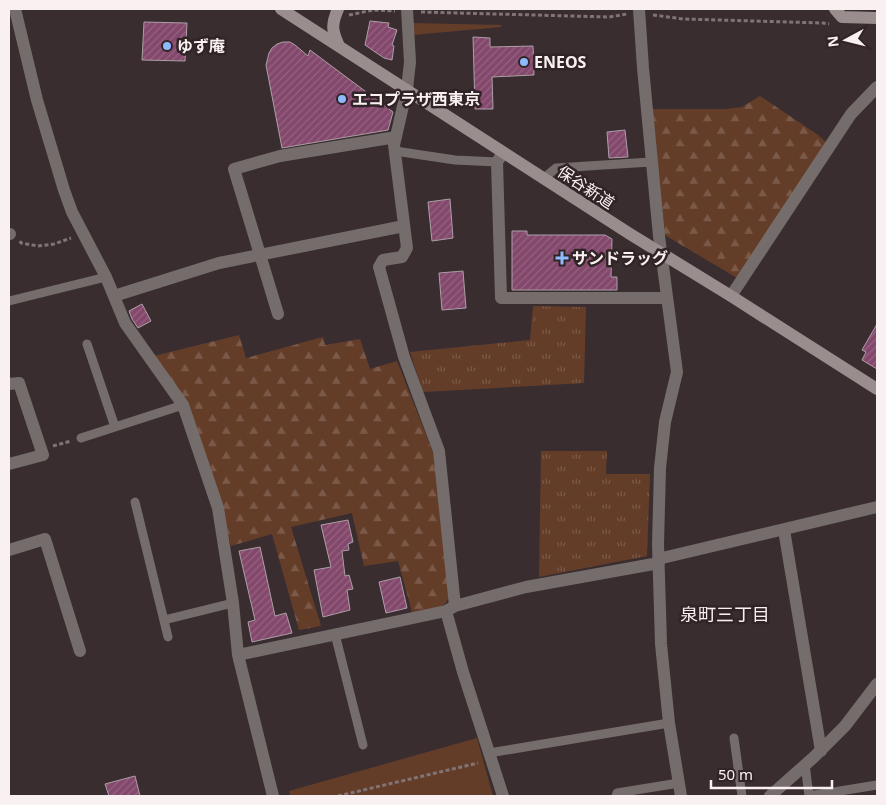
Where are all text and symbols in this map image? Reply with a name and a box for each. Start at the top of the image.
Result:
north arrow [821,15,871,65]
place label: ゆず庵 [177,35,225,57]
text: N [822,35,843,48]
marker: ゆず庵 [161,40,173,52]
place label: ENEOS [534,51,587,73]
marker: ENEOS [518,56,530,68]
place label: エコプラザ西東京 [352,88,480,110]
marker: エコプラザ西東京 [336,93,348,105]
street label: 保谷新道 [553,160,619,214]
place label: サンドラッグ [572,247,668,269]
marker: サンドラッグ [556,252,568,264]
district label: 泉町三丁目 [680,602,770,626]
scale bar [711,758,832,790]
text: 50 m [718,764,753,784]

